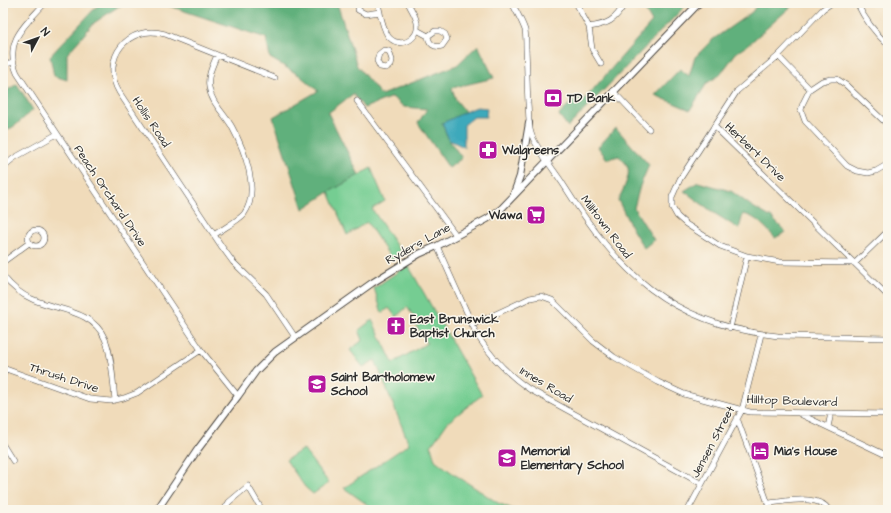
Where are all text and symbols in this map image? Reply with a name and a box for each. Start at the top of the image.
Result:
north arrow [18,18,58,58]
text: N [37,24,53,39]
bank icon: TD Bank [542,87,564,109]
place label: TD Bank [566,90,616,107]
street label: Hollis Road [128,93,174,151]
street label: Herbert Drive [721,119,790,186]
pharmacy icon: Walgreens [477,139,499,161]
street label: Peach Orchard Drive [70,142,151,251]
place label: Walgreens [501,142,559,161]
street label: Milltown Road [577,192,635,262]
supermarket icon: Wawa [525,204,547,226]
place label: Wawa [488,207,523,224]
street label: Ryders Lane [382,219,455,270]
place label: East Brunswick Baptist Church [410,311,499,343]
church icon: East Brunswick Baptist Church [385,315,407,337]
street label: Thrush Drive [27,359,101,397]
street label: Innes Road [516,363,576,407]
place label: Saint Bartholomew School [330,369,436,400]
school or university icon: Saint Bartholomew School [306,373,328,395]
street label: Hilltop Boulevard [746,391,838,411]
street label: Jensen Street [687,403,739,481]
hotel icon: Mia’s House [749,440,771,462]
place label: Memorial Elementary School [521,443,624,475]
place label: Mia’s House [774,443,838,460]
school or university icon: Memorial Elementary School [496,447,518,469]

